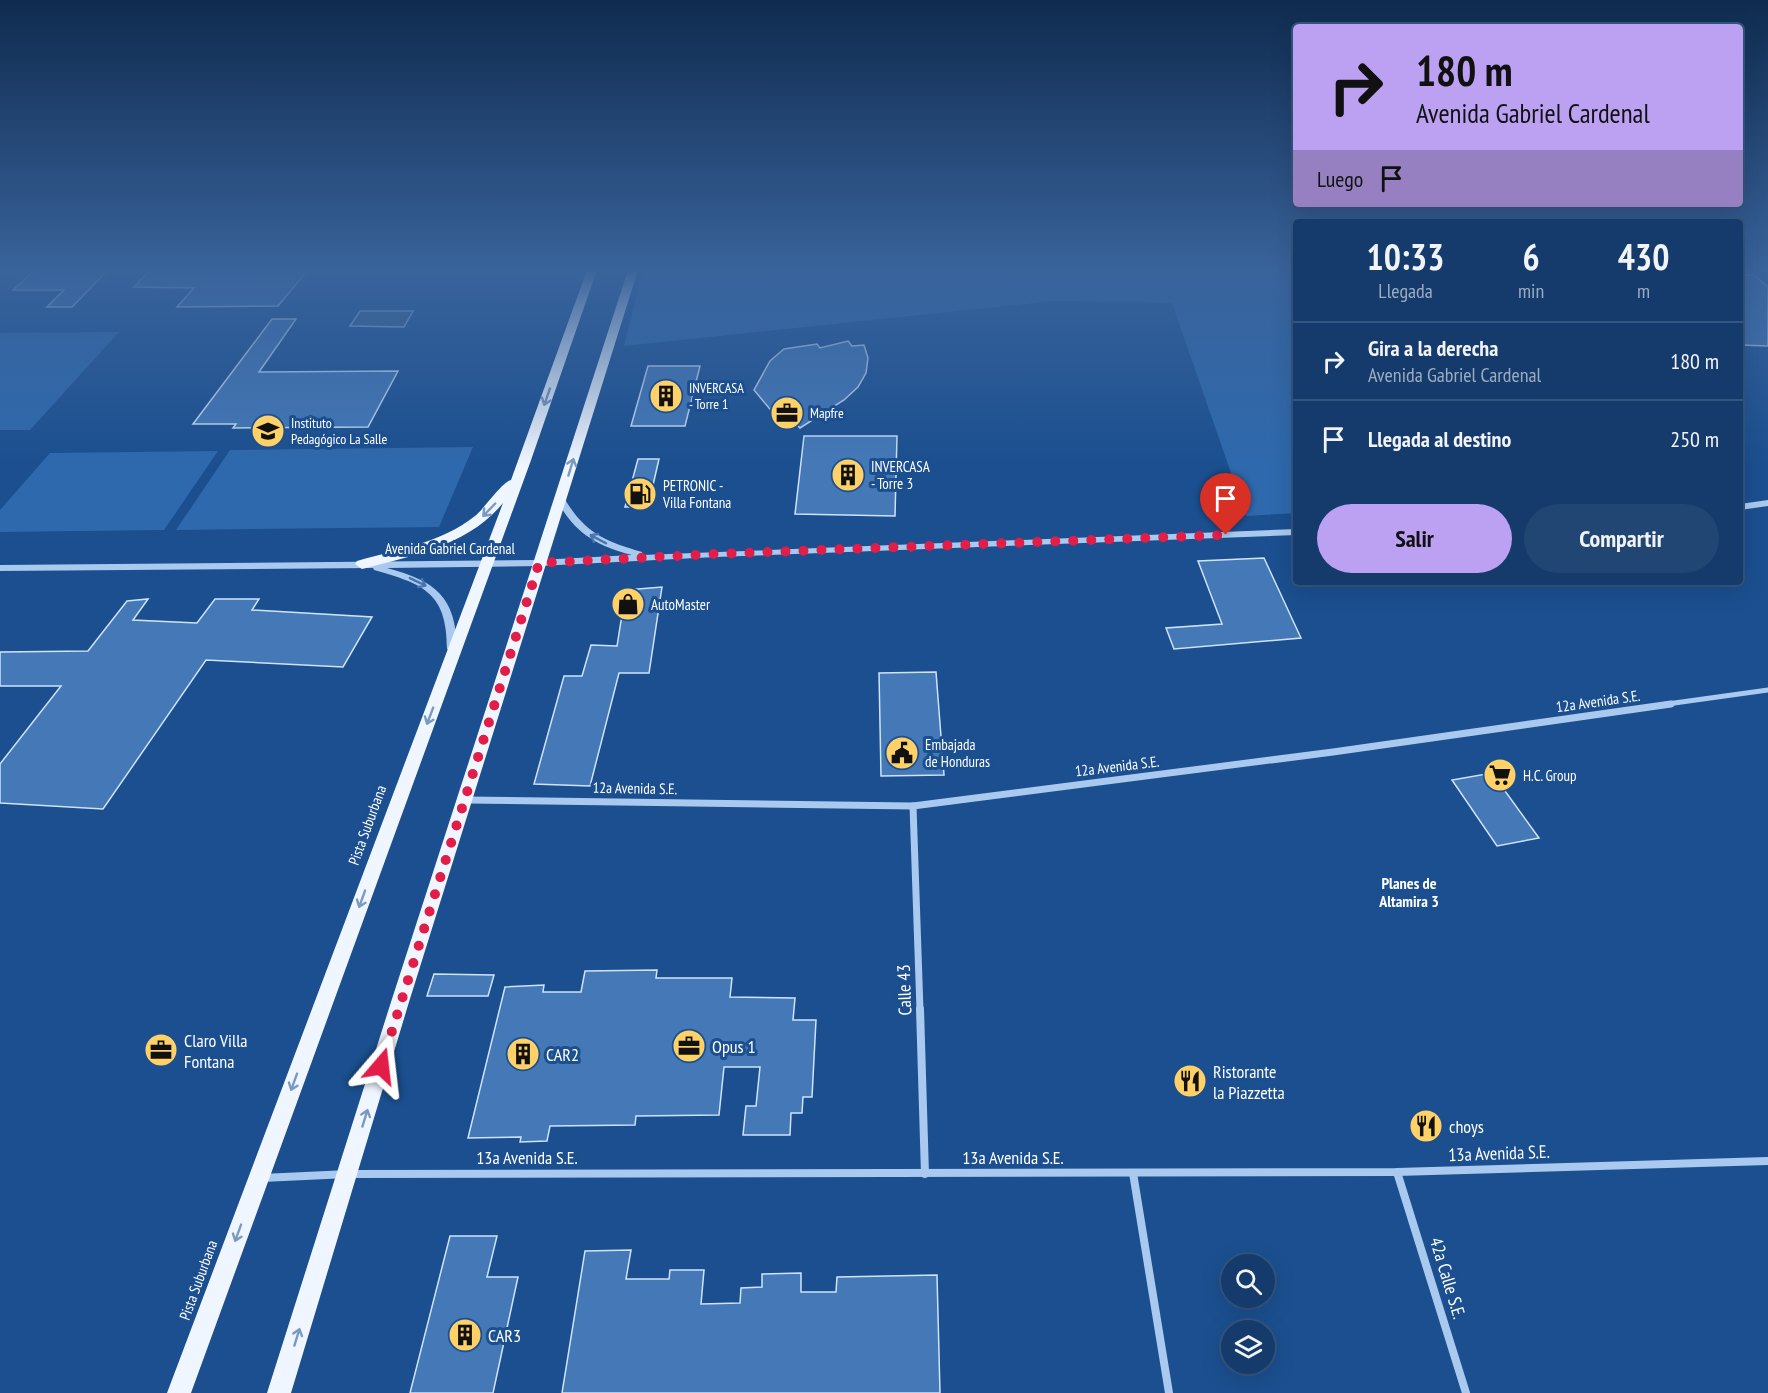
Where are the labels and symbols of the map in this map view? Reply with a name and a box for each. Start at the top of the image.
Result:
building icon: INVERCASA - Torre 1 [648,378,684,414]
place label: INVERCASA - Torre 1 [689,379,744,413]
one-way arrow [541,387,552,406]
office icon: Mapfre [769,395,805,431]
place label: Mapfre [810,404,844,422]
school or university icon: Instituto Pedagógico La Salle [250,413,286,449]
place label: Instituto Pedagógico La Salle [291,414,388,448]
building icon: INVERCASA - Torre 3 [830,457,866,493]
place label: INVERCASA - Torre 3 [871,457,931,493]
one-way arrow [566,458,577,477]
pin [1200,473,1251,535]
fuel station icon: PETRONIC - Villa Fontana [622,476,658,512]
place label: PETRONIC - Villa Fontana [662,476,731,512]
one-way arrow [482,503,497,518]
one-way arrow [589,533,607,545]
street label: Avenida Gabriel Cardenal [385,539,515,558]
one-way arrow [408,577,426,588]
shop icon: AutoMaster [610,586,646,622]
place label: AutoMaster [651,595,711,614]
street label: 12a Avenida S.E. [1555,686,1642,716]
one-way arrow [424,706,435,725]
public building icon: Embajada de Honduras [884,735,920,771]
place label: Embajada de Honduras [925,735,990,771]
street label: 12a Avenida S.E. [1074,751,1160,781]
supermarket icon: H.C. Group [1482,757,1518,793]
place label: H.C. Group [1523,766,1576,785]
street label: 12a Avenida S.E. [593,778,678,798]
street label: Pista Suburbana [344,782,390,868]
district label: Planes de Altamira 3 [1378,873,1439,911]
one-way arrow [356,889,367,908]
street label: Calle 43 [892,964,916,1016]
office icon: Opus 1 [671,1028,707,1064]
place label: Claro Villa Fontana [184,1029,248,1073]
office icon: Claro Villa Fontana [143,1032,179,1068]
position arrow [349,1034,413,1098]
place label: Opus 1 [712,1035,756,1058]
building icon: CAR2 [505,1036,541,1072]
place label: CAR2 [546,1043,579,1066]
place label: Ristorante la Piazzetta [1213,1060,1285,1104]
restaurant icon: Ristorante la Piazzetta [1172,1063,1208,1099]
one-way arrow [288,1072,299,1091]
restaurant icon: choys [1408,1108,1444,1144]
one-way arrow [360,1109,371,1128]
place label: choys [1449,1115,1484,1138]
street label: 13a Avenida S.E. [1448,1140,1550,1166]
street label: 13a Avenida S.E. [476,1146,578,1169]
street label: 13a Avenida S.E. [962,1146,1064,1169]
one-way arrow [232,1223,243,1242]
street label: 42a Calle S.E. [1425,1235,1471,1321]
street label: Pista Suburbana [175,1237,221,1323]
building icon: CAR3 [447,1317,483,1353]
place label: CAR3 [488,1324,521,1347]
one-way arrow [292,1328,303,1347]

